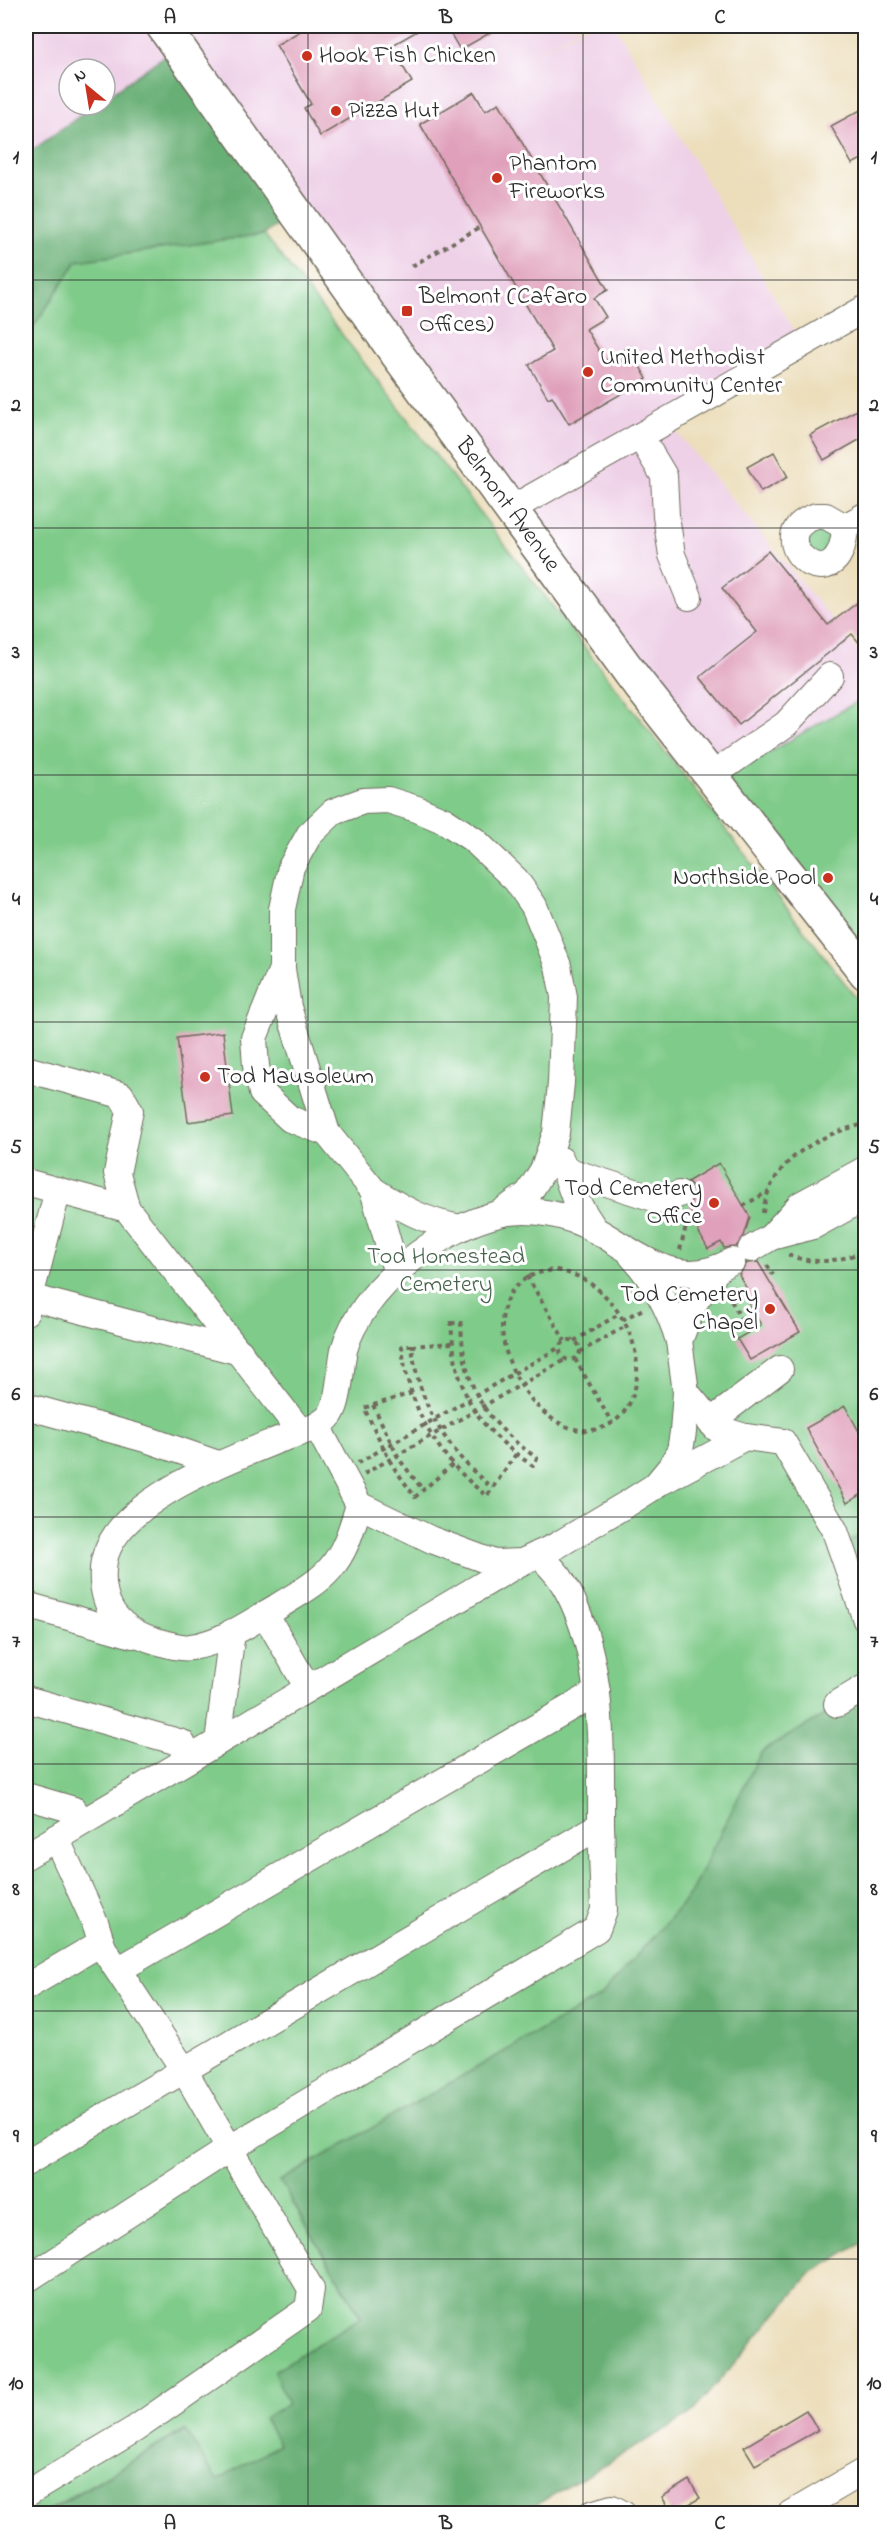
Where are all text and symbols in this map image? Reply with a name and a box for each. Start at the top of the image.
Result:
text: A [164,4,176,33]
text: B [438,4,453,33]
text: C [715,4,726,33]
place label: Hook Fish Chicken [319,39,496,74]
marker: Hook Fish Chicken [300,49,314,63]
north arrow [57,57,117,117]
text: N [70,63,91,89]
place label: Pizza Hut [348,94,440,129]
marker: Pizza Hut [329,104,343,118]
text: 1 [13,144,20,173]
text: 1 [871,144,878,173]
place label: Phantom Fireworks [508,147,605,210]
marker: Phantom Fireworks [490,171,504,185]
place label: Belmont (Cafaro Offices) [418,280,587,343]
marker: Belmont (Cafaro Offices) [400,304,414,318]
place label: United Methodist Community Center [600,341,783,405]
marker: United Methodist Community Center [581,365,595,379]
text: 2 [10,392,21,421]
text: 2 [868,392,879,421]
street label: Belmont Avenue [446,429,569,580]
text: 3 [11,639,20,668]
text: 3 [869,639,878,668]
place label: Northside Pool [673,861,816,896]
marker: Northside Pool [821,871,835,885]
text: 4 [12,886,21,915]
text: 4 [870,886,879,915]
place label: Tod Mausoleum [217,1060,374,1095]
marker: Tod Mausoleum [198,1070,212,1084]
text: 5 [10,1134,22,1163]
text: 5 [868,1134,880,1163]
place label: Tod Cemetery Office [564,1172,702,1235]
marker: Tod Cemetery Office [707,1196,721,1210]
park label: Tod Homestead Cemetery [367,1240,526,1304]
place label: Tod Cemetery Chapel [620,1278,758,1341]
marker: Tod Cemetery Chapel [763,1302,777,1316]
text: 6 [12,1381,21,1410]
text: 6 [870,1381,879,1410]
text: 7 [12,1628,21,1657]
text: 7 [870,1628,879,1657]
text: 8 [11,1876,20,1905]
text: 8 [869,1876,878,1905]
text: 9 [12,2123,20,2152]
text: 9 [870,2123,878,2152]
text: 10 [9,2370,24,2399]
text: 10 [867,2370,882,2399]
text: A [164,2510,176,2539]
text: B [438,2510,453,2539]
text: C [715,2510,726,2539]

